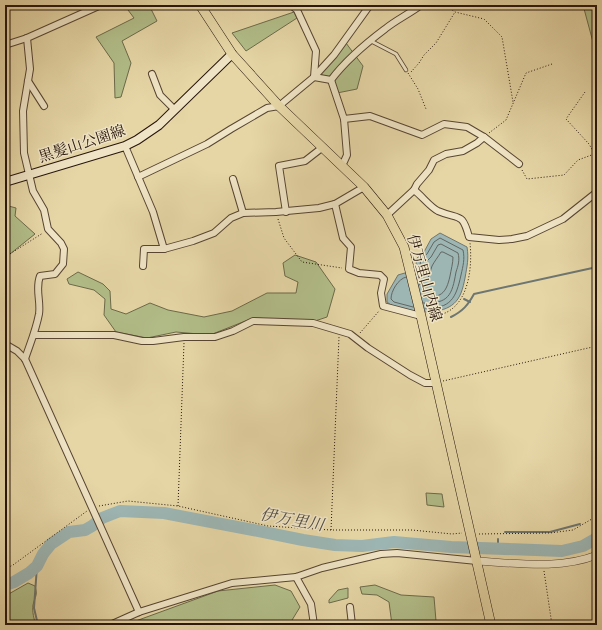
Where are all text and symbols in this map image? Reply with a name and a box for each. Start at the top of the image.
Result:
street label: 黒髪山公園線 [36,121,128,167]
street label: 伊万里山内線 [402,232,446,324]
water label: 伊万里川 [259,505,327,536]

